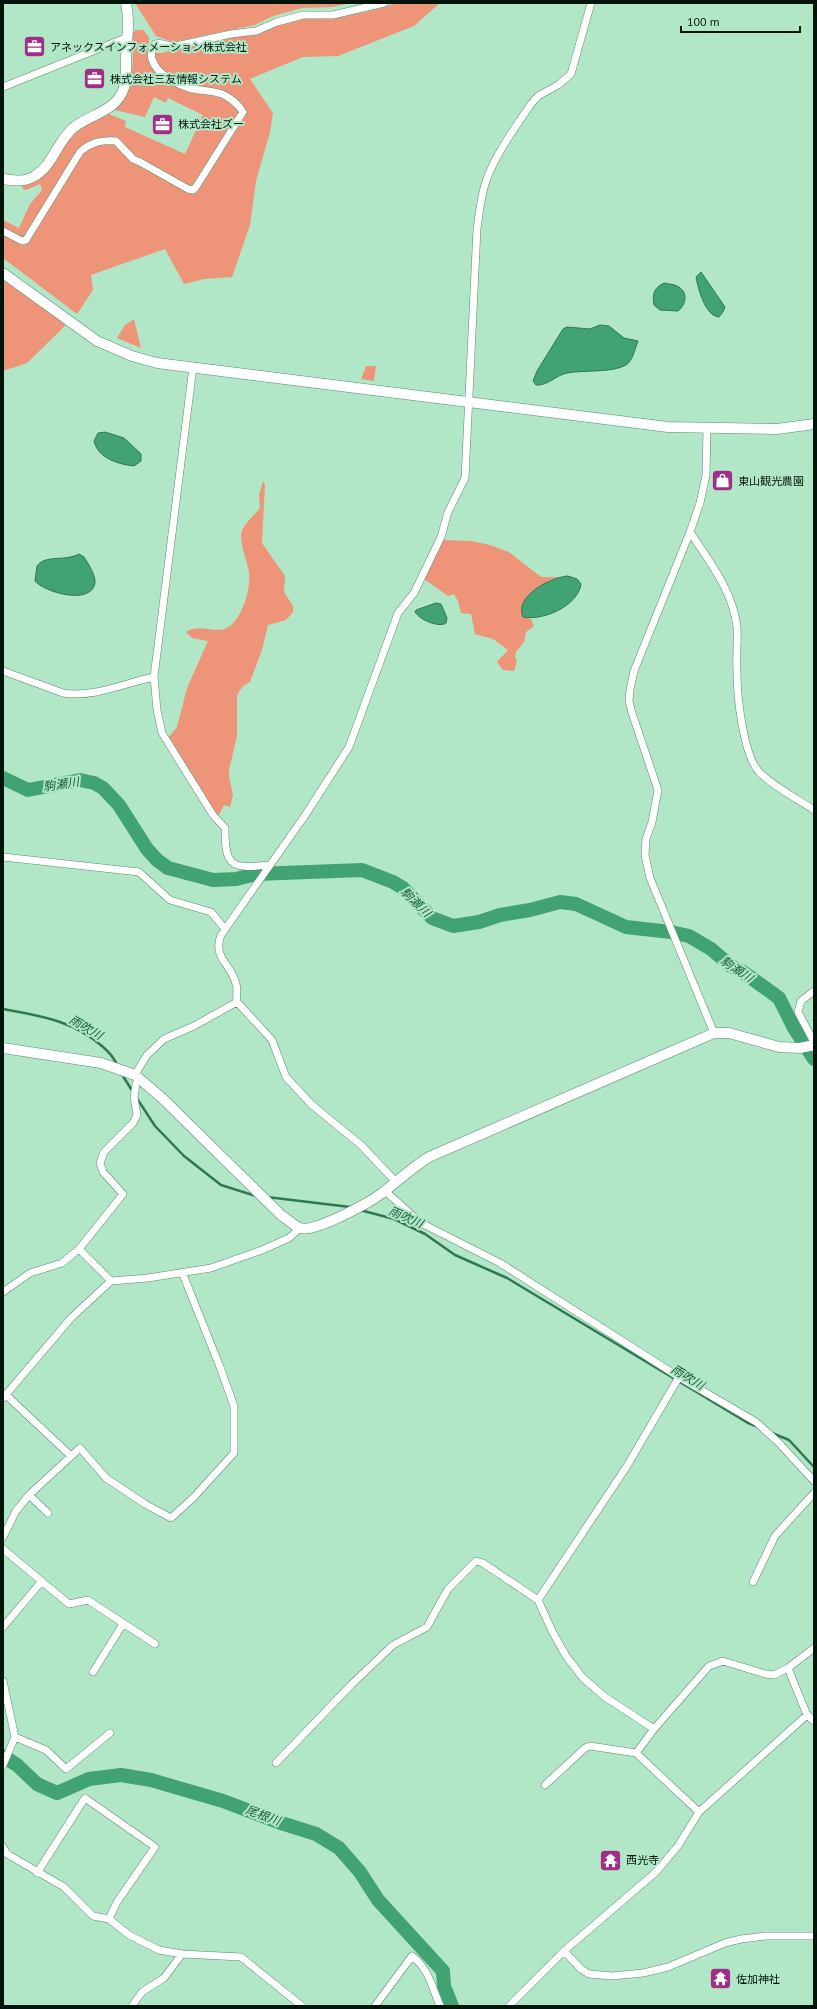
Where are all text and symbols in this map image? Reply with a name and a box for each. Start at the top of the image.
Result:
scale bar [681,8,800,34]
text: 100 m [687,14,720,29]
office icon: アネックスインフォメーション株式会社 [21,34,47,60]
place label: アネックスインフォメーション株式会社 [50,40,247,54]
office icon: 株式会社三友情報システム [82,66,108,92]
place label: 株式会社三友情報システム [110,72,242,86]
office icon: 株式会社ズー [149,111,175,137]
place label: 株式会社ズー [178,117,244,131]
shop icon: 東山観光農園 [709,468,735,494]
place label: 東山観光農園 [738,474,804,488]
water label: 駒瀬川 [42,774,82,794]
water label: 駒瀬川 [398,884,436,921]
water label: 駒瀬川 [718,953,758,986]
water label: 雨吹川 [67,1012,107,1043]
water label: 雨吹川 [386,1203,427,1232]
water label: 雨吹川 [669,1361,709,1394]
water label: 尾根川 [244,1802,284,1829]
temple icon: 西光寺 [598,1847,624,1873]
place label: 西光寺 [626,1853,659,1867]
temple icon: 佐加神社 [708,1966,734,1992]
place label: 佐加神社 [736,1972,780,1986]

